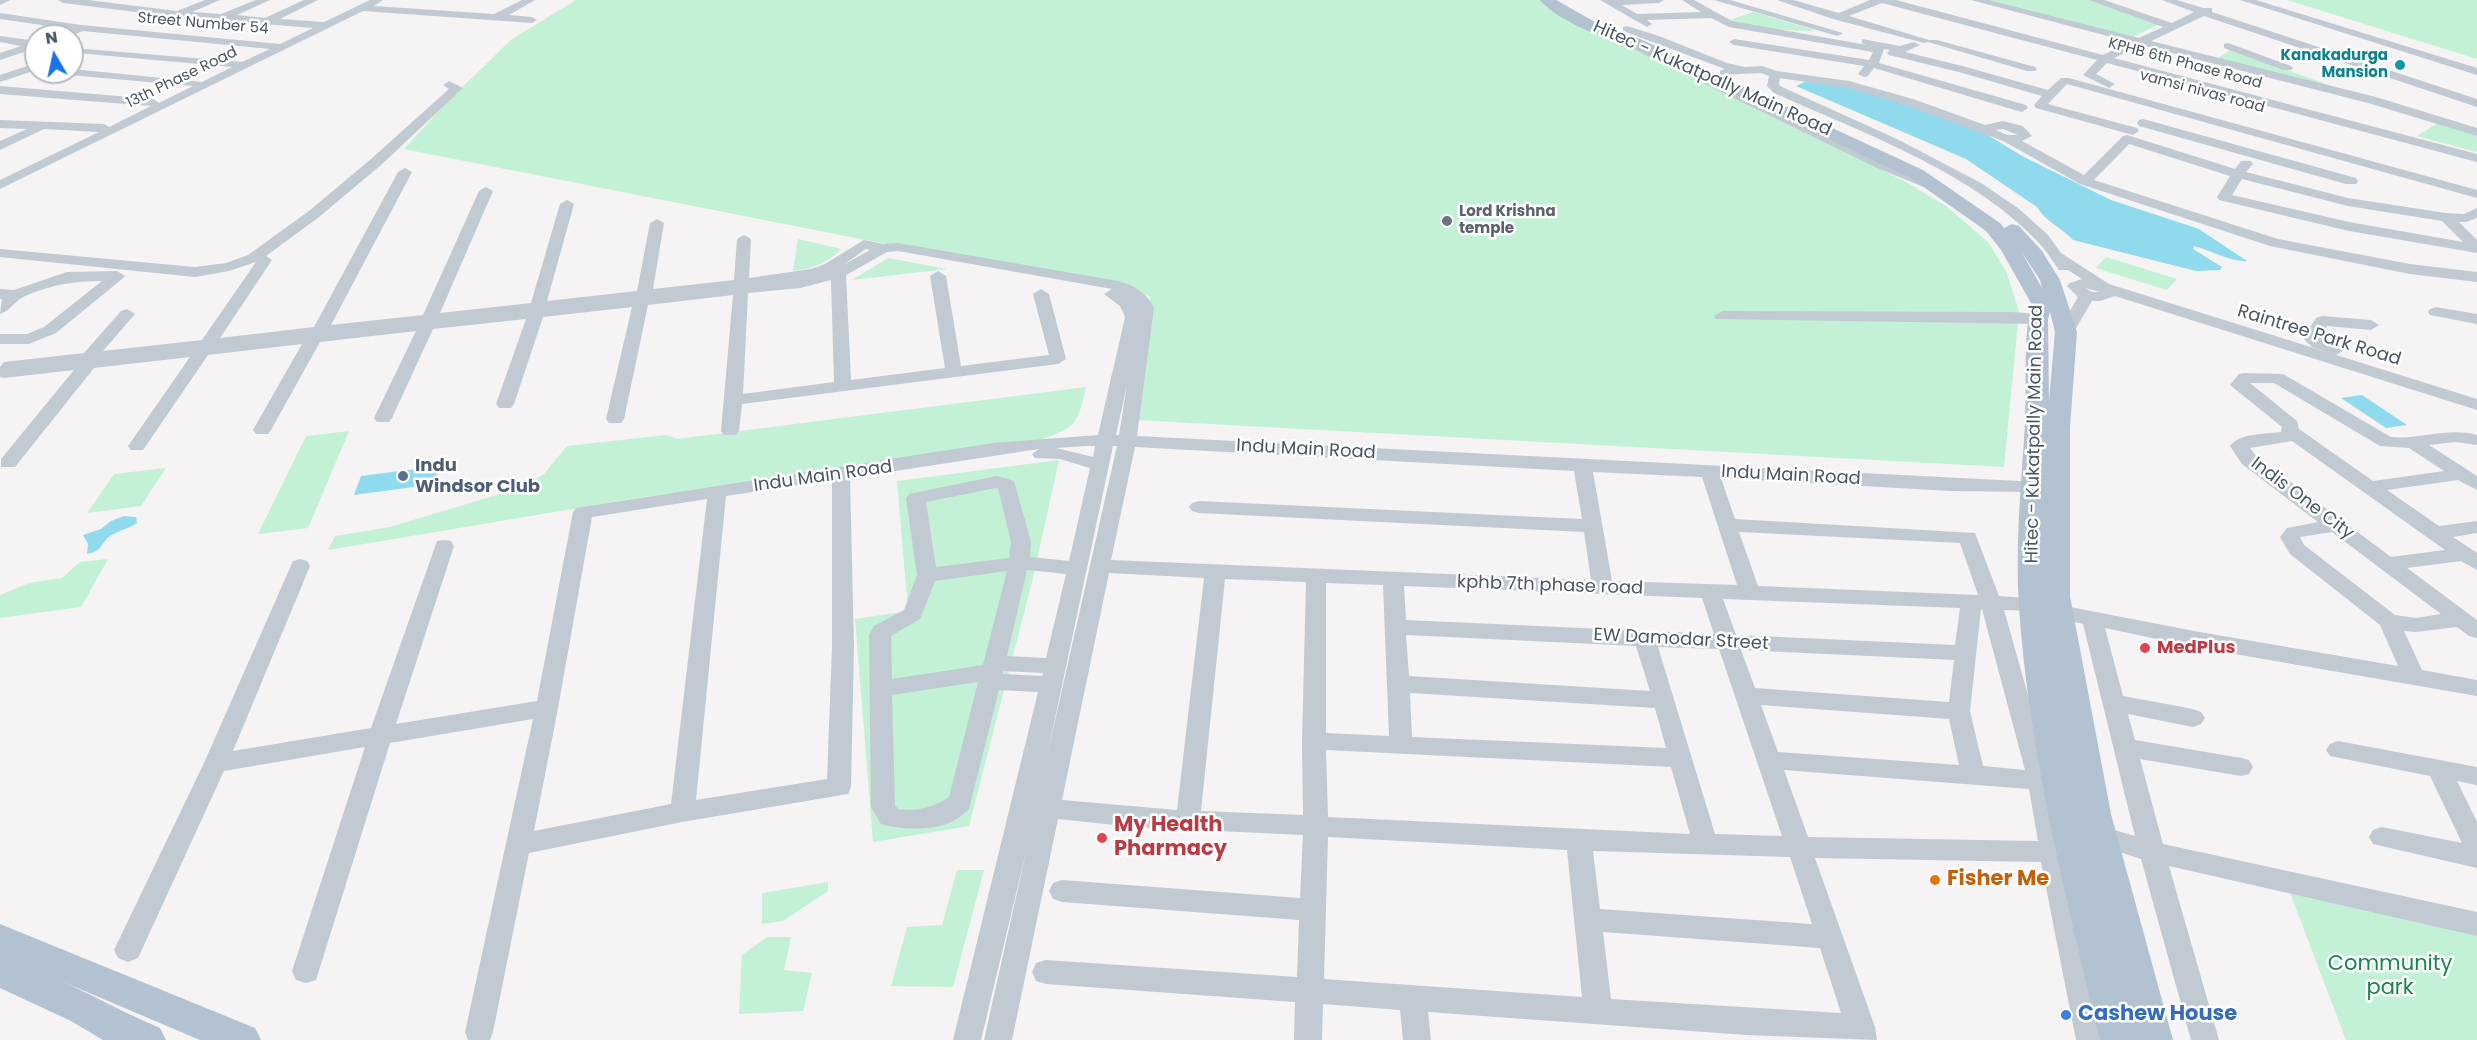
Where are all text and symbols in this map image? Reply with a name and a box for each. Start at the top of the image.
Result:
street label: Street Number 54 [137,9,269,39]
street label: Hitec - Kukatpally Main Road [1589,17,1835,141]
north arrow [24,24,84,84]
text: N [44,25,59,50]
street label: KPHB 6th Phase Road [2106,35,2264,93]
street label: 13th Phase Road [124,43,240,113]
place label: Kanakadurga Mansion [2281,47,2388,82]
marker: Kanakadurga Mansion [2393,58,2407,72]
street label: vamsi nivas road [2138,67,2266,117]
place label: Lord Krishna temple [1459,203,1556,238]
marker: Lord Krishna temple [1440,214,1454,228]
street label: Raintree Park Road [2235,301,2403,371]
street label: Hitec - Kukatpally Main Road [2022,304,2048,564]
street label: Indu Main Road [1236,436,1376,464]
street label: Indis One City [2246,453,2358,545]
place label: Indu Windsor Club [415,455,540,498]
street label: Indu Main Road [752,457,894,497]
street label: Indu Main Road [1721,462,1861,490]
marker: Indu Windsor Club [396,469,410,483]
street label: kphb 7th phase road [1456,572,1644,600]
street label: EW Damodar Street [1593,625,1769,655]
place label: MedPlus [2157,637,2236,659]
marker: MedPlus [2138,641,2152,655]
place label: My Health Pharmacy [1114,813,1227,863]
marker: My Health Pharmacy [1095,831,1109,845]
place label: Fisher Me [1947,867,2049,893]
marker: Fisher Me [1928,873,1942,887]
park label: Community park [2328,952,2452,1002]
place label: Cashew House [2078,1002,2237,1028]
marker: Cashew House [2059,1008,2073,1022]

